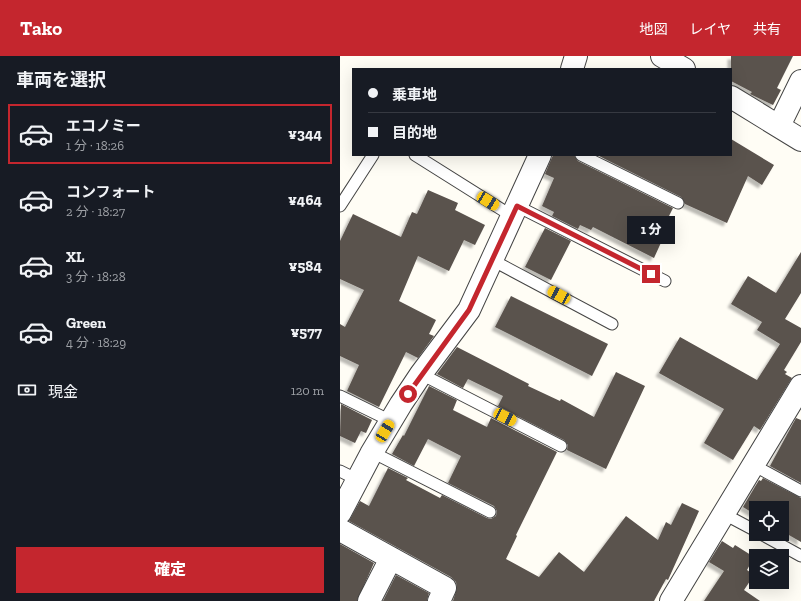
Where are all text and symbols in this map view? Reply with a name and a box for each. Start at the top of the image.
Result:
text: Tako [20,17,62,40]
text: 地図 [639,21,667,38]
text: レイヤ [689,21,731,38]
text: 共有 [753,21,781,38]
text: 車両を選択 [16,69,106,91]
text: 乗車地 [392,86,437,104]
icon: car [18,116,54,152]
text: エコノミー [66,117,141,135]
text: 目的地 [392,124,437,142]
text: ¥344 [288,125,322,143]
text: 1 分 · 18:26 [66,138,124,153]
icon: car [18,182,54,218]
text: コンフォート [66,183,156,201]
car [475,190,501,212]
text: ¥464 [288,191,322,209]
text: 2 分 · 18:27 [66,204,125,219]
callout: 1 分 [627,216,675,244]
text: 1 分 [641,222,661,237]
icon: car [18,248,54,284]
text: XL [66,248,84,266]
text: ¥584 [289,257,322,275]
route end [642,265,660,283]
text: 3 分 · 18:28 [66,269,126,284]
car [546,284,572,306]
icon: car [18,314,54,350]
text: Green [66,314,106,332]
text: ¥577 [290,323,322,341]
text: 4 分 · 18:29 [66,335,126,350]
icon: cash [16,379,38,401]
text: 現金 [48,383,78,401]
text: 120 m [291,383,324,398]
route start [399,385,417,403]
car [492,406,518,428]
car [374,418,396,444]
map controls [749,501,789,589]
button: locate [749,501,789,541]
button: 確定 [16,547,324,593]
button: layers [749,549,789,589]

